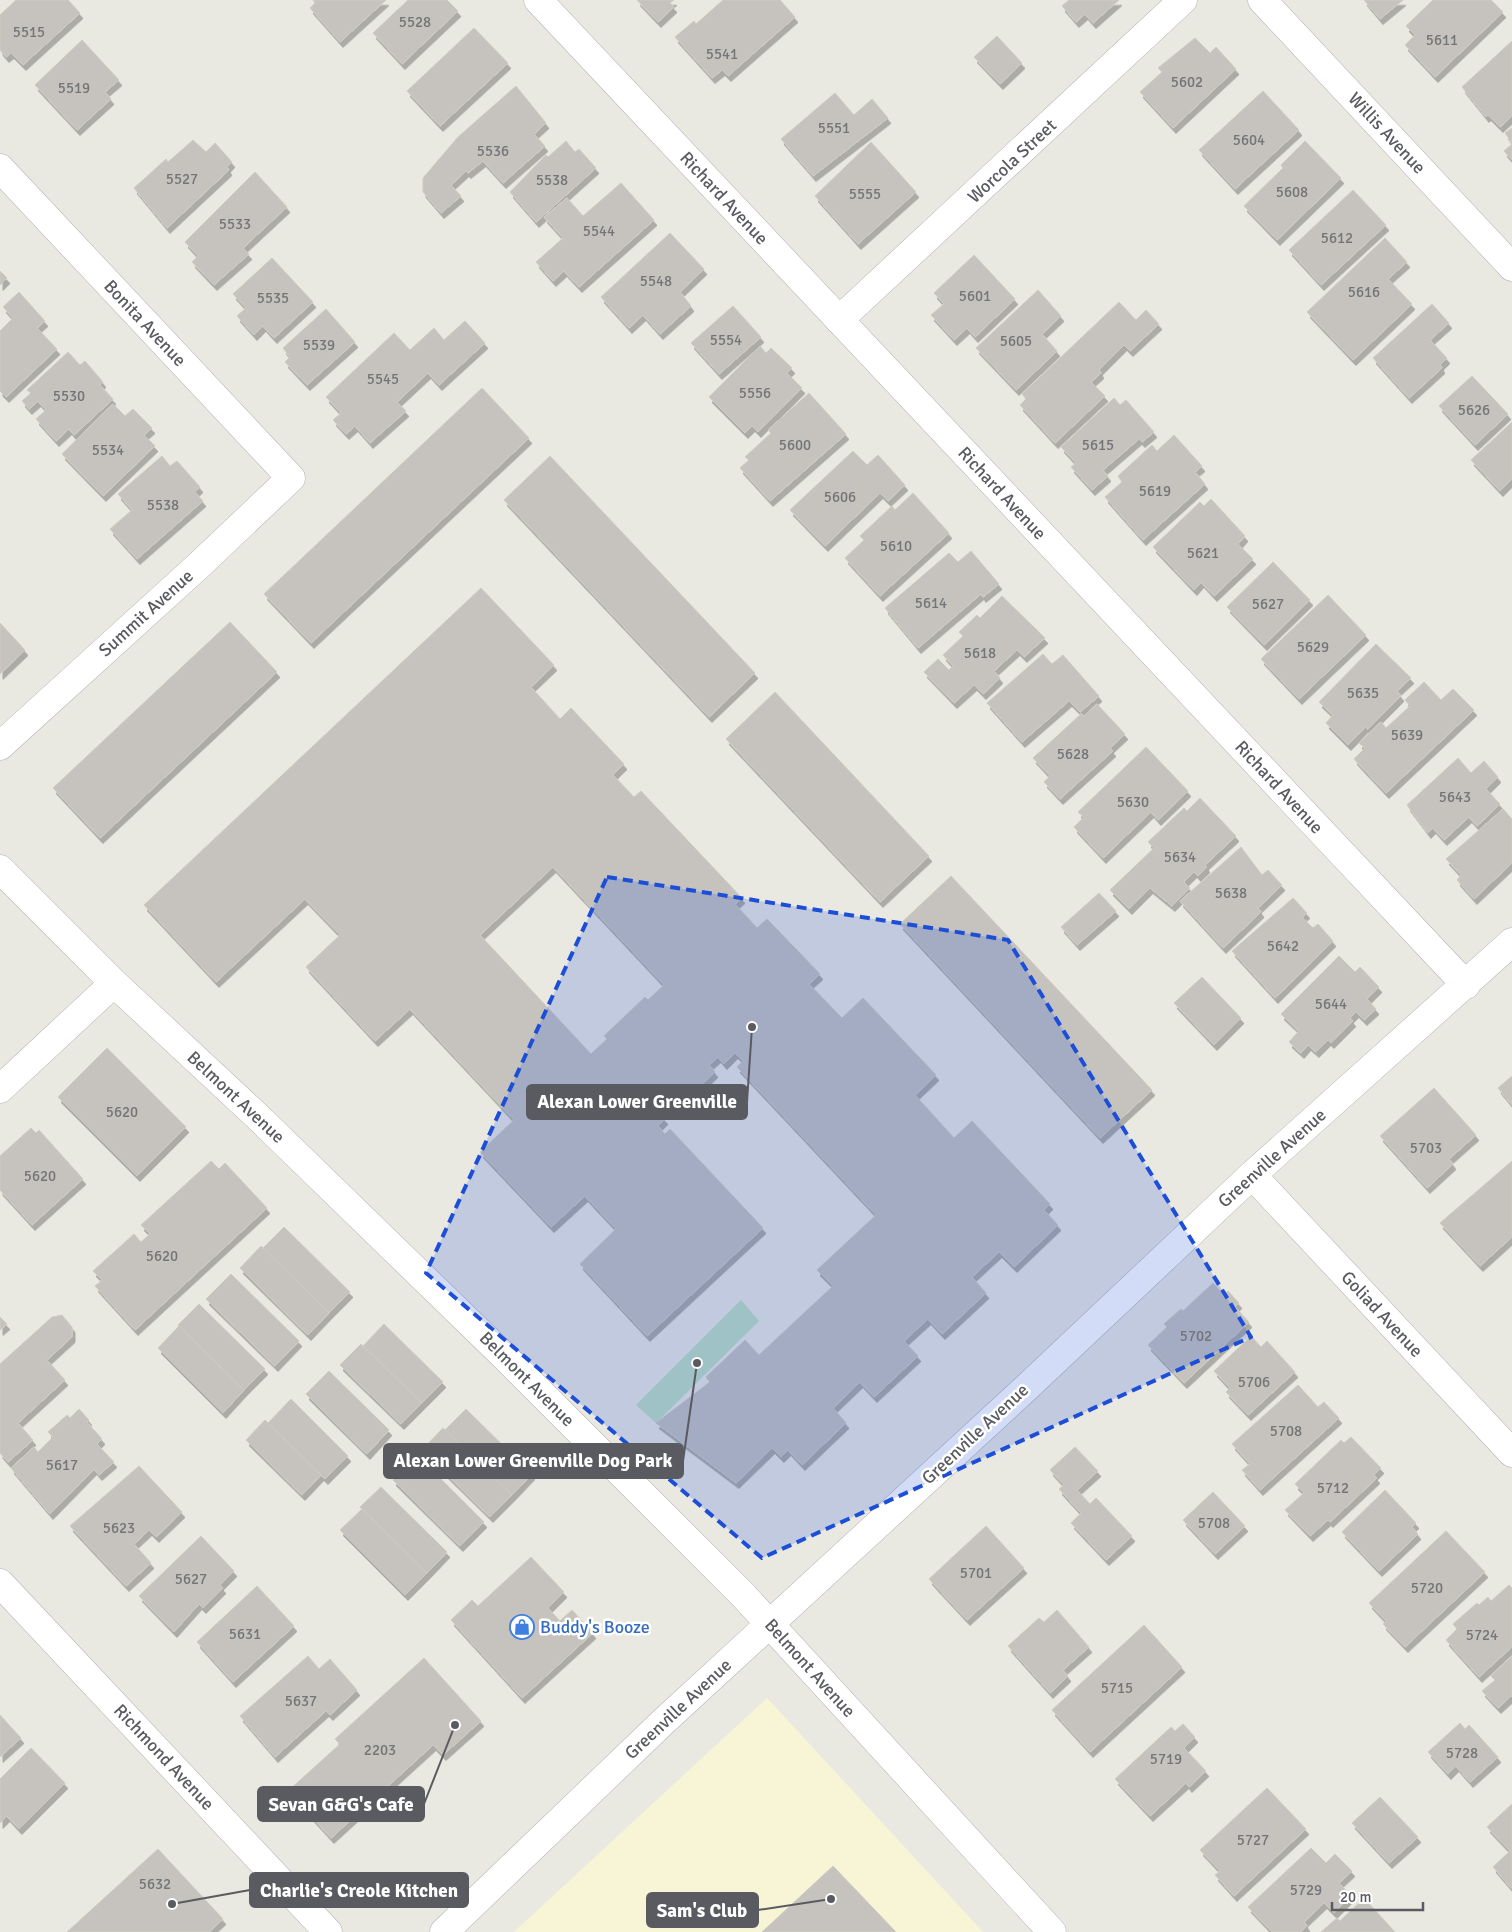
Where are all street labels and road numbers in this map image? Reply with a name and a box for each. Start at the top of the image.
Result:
street label: Willis Avenue [1344,88,1430,178]
street label: Worcola Street [963,114,1061,208]
street label: Richard Avenue [675,147,773,249]
street label: Bonita Avenue [99,275,191,371]
street label: Richard Avenue [953,442,1051,544]
street label: Summit Avenue [94,565,198,661]
street label: Richard Avenue [1230,736,1328,838]
street label: Belmont Avenue [183,1046,289,1148]
street label: Greenville Avenue [1213,1104,1331,1212]
street label: Goliad Avenue [1336,1266,1428,1362]
street label: Belmont Avenue [475,1327,579,1431]
street label: Greenville Avenue [917,1379,1033,1489]
street label: Belmont Avenue [760,1614,860,1722]
street label: Greenville Avenue [620,1654,736,1764]
street label: Richmond Avenue [109,1699,219,1815]

